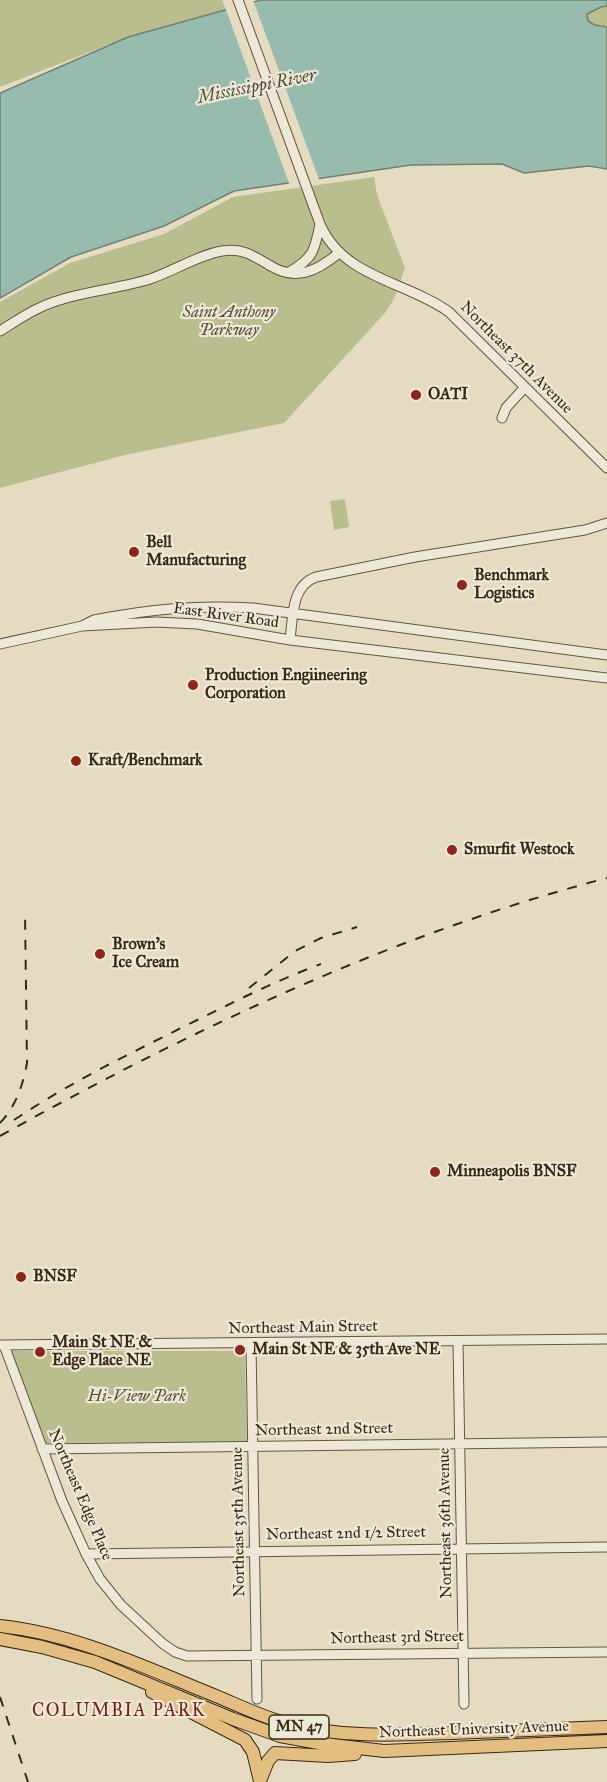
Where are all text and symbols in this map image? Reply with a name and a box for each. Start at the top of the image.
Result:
water label: Mississippi River [196,65,318,109]
street label: Northeast 37th Avenue [456,298,576,418]
park label: Saint Anthony Parkway [183,303,275,341]
place label: OATI [428,385,468,405]
marker: OATI [409,388,423,402]
place label: Bell Manufacturing [146,533,246,571]
marker: Bell Manufacturing [127,545,141,559]
place label: Benchmark Logistics [474,566,549,604]
marker: Benchmark Logistics [455,578,469,592]
street label: East River Road [172,599,280,633]
place label: Production Engiineering Corporation [205,666,367,704]
marker: Production Engiineering Corporation [186,678,200,692]
place label: Kraft/Benchmark [88,751,203,771]
marker: Kraft/Benchmark [69,754,83,768]
place label: Smurfit Westock [464,840,575,860]
marker: Smurfit Westock [445,843,459,857]
place label: Brown's Ice Cream [112,935,179,973]
marker: Brown's Ice Cream [93,947,107,961]
place label: Minneapolis BNSF [447,1162,576,1182]
marker: Minneapolis BNSF [428,1165,442,1179]
place label: BNSF [33,1267,77,1287]
marker: BNSF [14,1270,28,1284]
street label: Northeast Main Street [228,1317,378,1339]
place label: Main St NE & Edge Place NE [52,1333,152,1371]
place label: Main St NE & 35th Ave NE [252,1340,440,1360]
marker: Main St NE & 35th Ave NE [233,1343,247,1357]
marker: Main St NE & Edge Place NE [33,1345,47,1359]
park label: Hi-View Park [88,1387,186,1407]
street label: Northeast 2nd Street [255,1419,393,1441]
street label: Northeast Edge Place [44,1426,116,1564]
street label: Northeast 35th Avenue [228,1447,250,1597]
street label: Northeast 36th Avenue [435,1447,457,1599]
street label: Northeast 2nd 1/2 Street [266,1523,426,1545]
street label: Northeast 3rd Street [330,1627,464,1649]
district label: COLUMBIA PARK [32,1701,206,1723]
road number: MN 47 [269,1715,329,1739]
street label: Northeast University Avenue [379,1717,569,1743]

